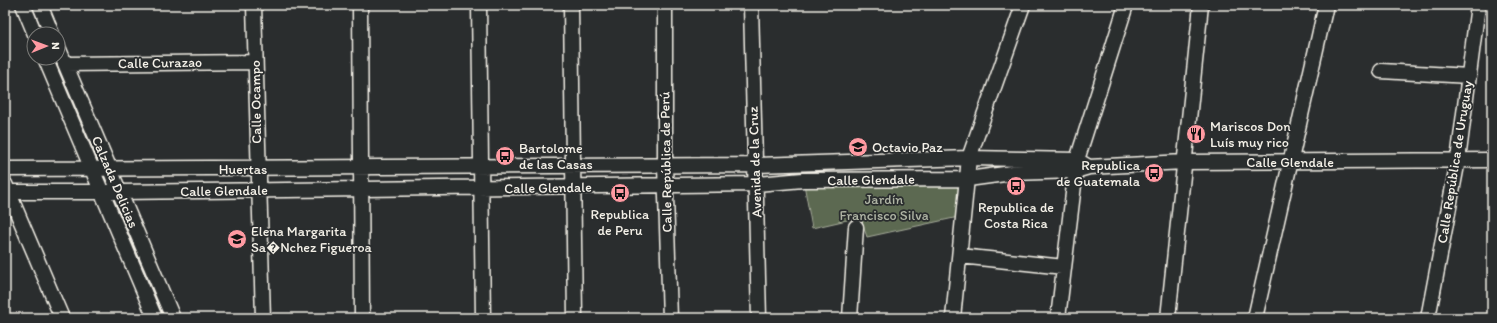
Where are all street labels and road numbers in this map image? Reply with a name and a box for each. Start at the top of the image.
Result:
street label: Calle Curazao [118,54,202,72]
street label: Calle Ocampo [247,60,265,144]
street label: Calle República de Uruguay [1434,79,1476,245]
street label: Calle República de Perú [656,91,676,233]
street label: Avenida de la Cruz [745,106,765,218]
street label: Calzada Delicias [88,133,142,231]
street label: Calle Glendale [1246,154,1334,171]
street label: Huertas [219,161,267,178]
street label: Calle Glendale [827,171,915,189]
street label: Calle Glendale [504,179,592,197]
street label: Calle Glendale [180,182,268,200]

